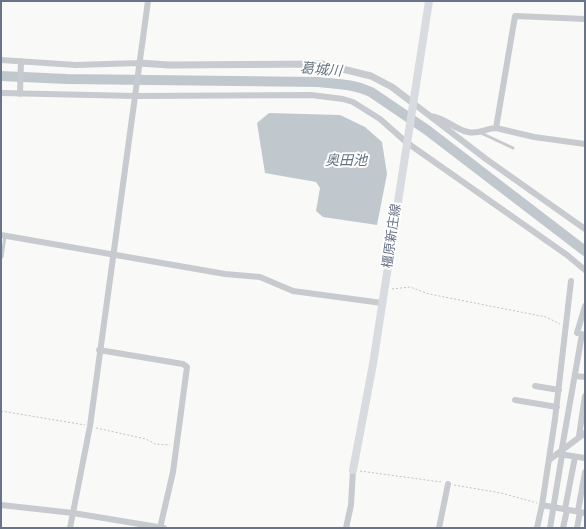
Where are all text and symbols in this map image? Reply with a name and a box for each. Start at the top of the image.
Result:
water label: 葛城川 [299,60,343,80]
water label: 奥田池 [325,153,367,169]
street label: 橿原新庄線 [380,203,404,269]

